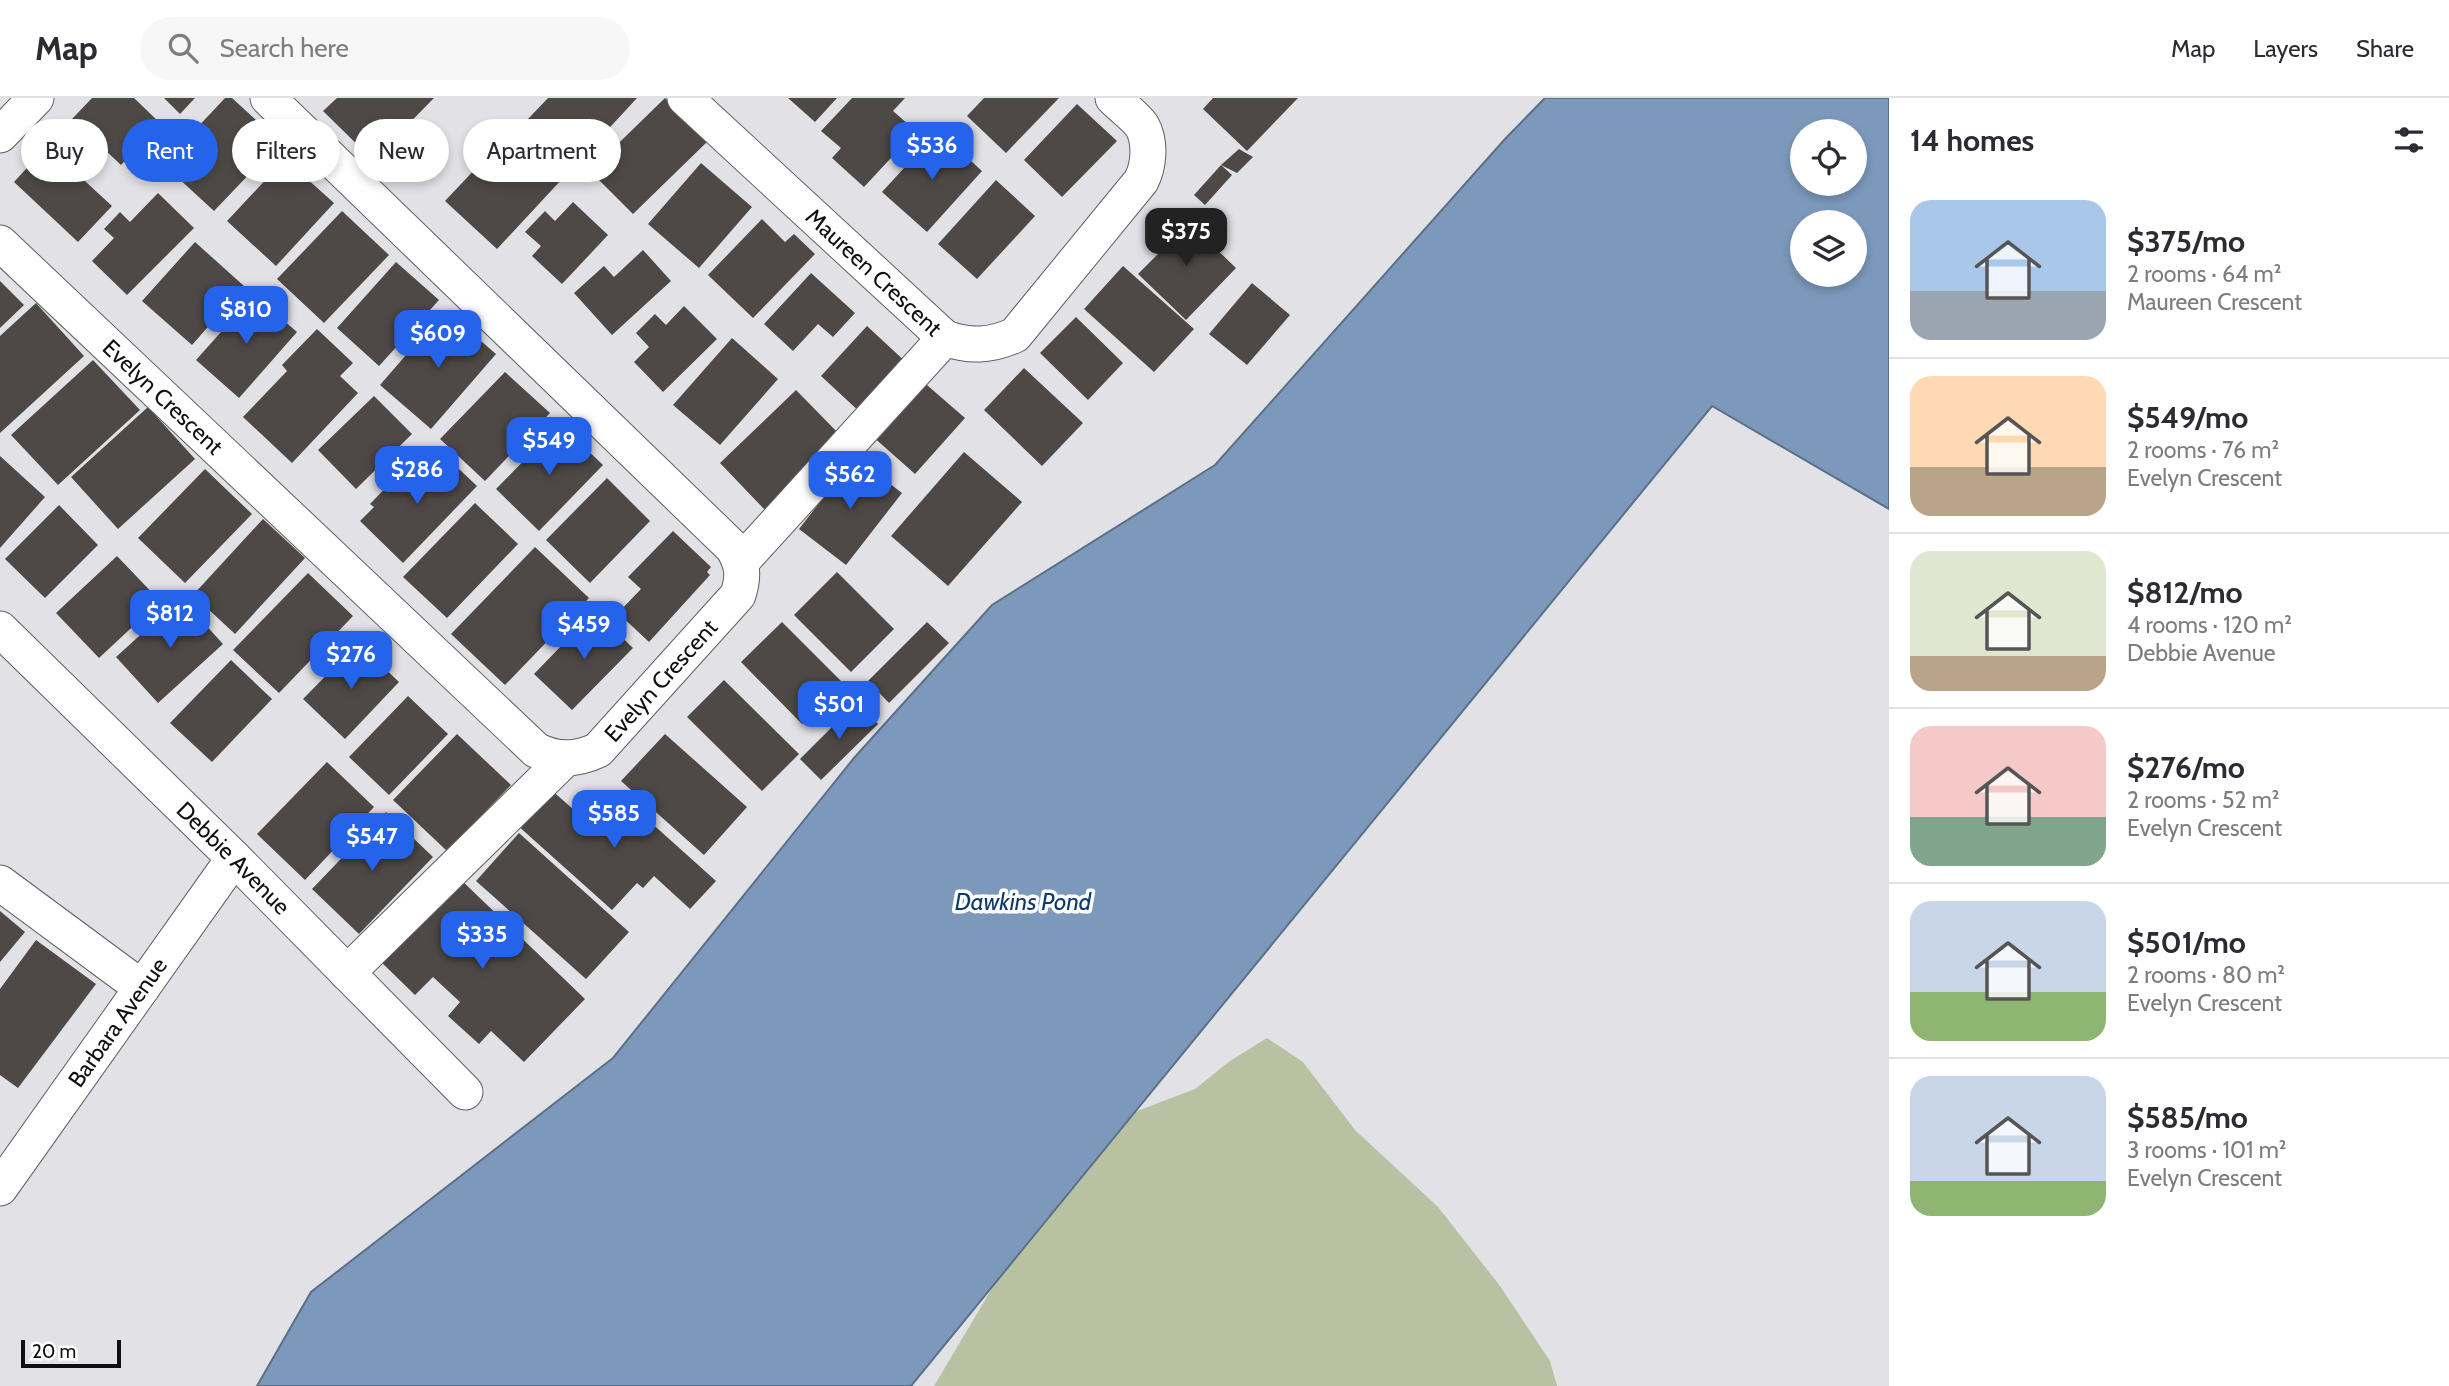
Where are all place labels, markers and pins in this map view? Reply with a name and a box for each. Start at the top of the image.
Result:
pin: $536 [891,122,973,182]
pin: $375 [1145,208,1227,268]
pin: $810 [205,286,287,346]
pin: $609 [397,310,479,370]
pin: $549 [508,418,590,477]
pin: $286 [376,446,458,506]
pin: $562 [809,452,891,511]
pin: $812 [129,590,211,650]
pin: $459 [543,602,625,661]
pin: $276 [310,632,392,691]
pin: $501 [798,682,880,741]
pin: $585 [573,790,655,850]
pin: $547 [331,814,413,873]
pin: $335 [441,912,523,971]

